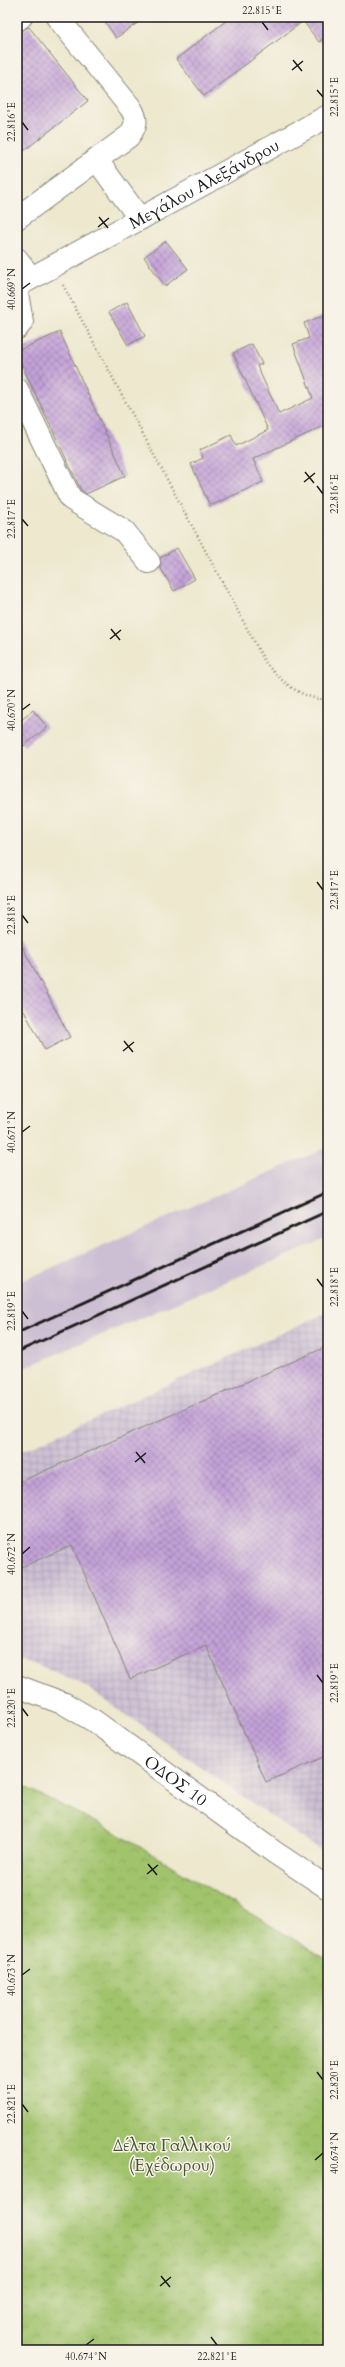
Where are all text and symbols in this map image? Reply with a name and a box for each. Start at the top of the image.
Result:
text: 22.815°E [242,4,282,18]
text: 22.815°E [328,77,342,117]
text: 22.816°E [5,102,19,142]
street label: Μεγάλου Αλεξάνδρου [125,133,283,234]
text: 40.669°N [5,268,19,310]
text: 22.816°E [328,474,342,514]
text: 22.817°E [5,499,19,539]
text: 40.670°N [5,689,19,731]
text: 22.817°E [328,870,342,910]
text: 22.818°E [5,895,19,935]
text: 40.671°N [5,1111,19,1153]
text: 22.818°E [328,1267,342,1307]
text: 22.819°E [5,1291,19,1331]
text: 40.672°N [5,1533,19,1575]
text: 22.819°E [328,1663,342,1703]
text: 22.820°E [5,1688,19,1728]
street label: ΟΔΟΣ 10 [139,1750,212,1811]
text: 40.673°N [5,1954,19,1996]
text: 22.820°E [328,2060,342,2100]
text: 22.821°E [5,2084,19,2124]
text: 40.674°N [328,2132,342,2174]
park label: Δέλτα Γαλλικού (Εχέδωρου) [113,2134,231,2177]
text: 40.674°N [65,2350,107,2364]
text: 22.821°E [197,2350,237,2364]

